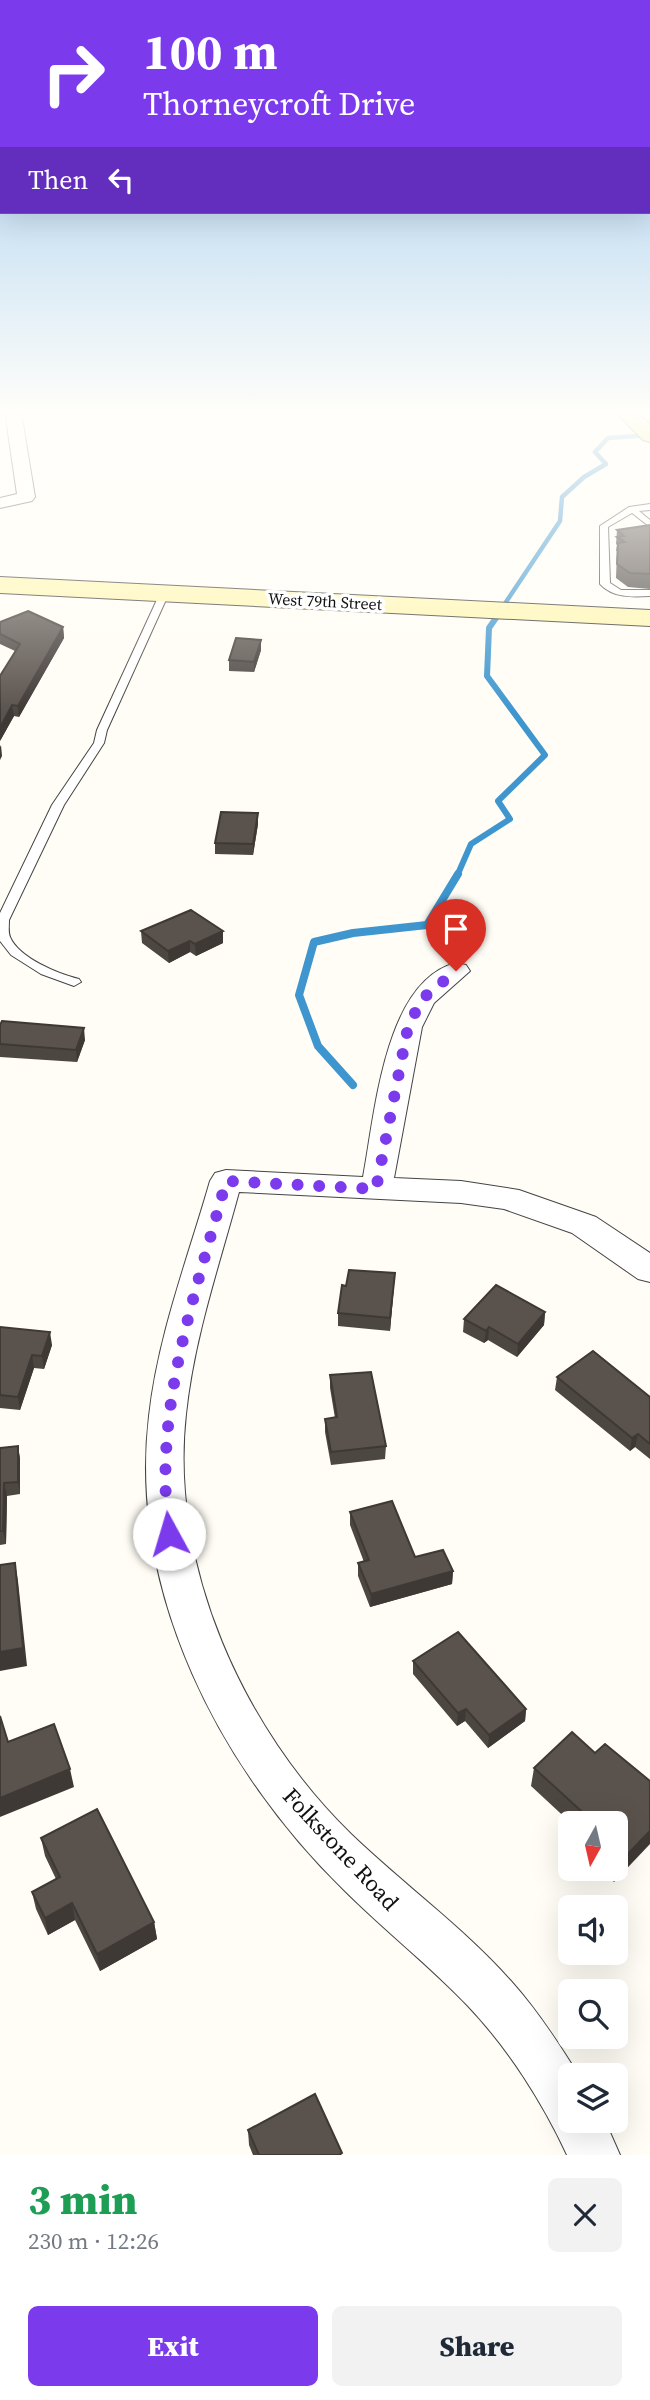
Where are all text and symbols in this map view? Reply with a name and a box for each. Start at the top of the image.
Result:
text: 100 m [143,18,278,85]
icon: right [28,28,119,119]
text: Thorneycroft Drive [143,82,415,126]
icon: left [102,161,140,199]
text: Then [28,162,88,198]
street label: West 79th Street [267,587,383,615]
pin [426,899,486,971]
icon: arrive [437,910,475,948]
position arrow [132,1497,206,1571]
street label: Folkstone Road [276,1781,406,1917]
north arrow [558,1811,628,1881]
map controls [558,1811,628,2133]
button: sound [558,1895,628,1965]
button: search [558,1979,628,2049]
button: layers [558,2063,628,2133]
text: 3 min [28,2170,138,2228]
button: close [548,2178,622,2252]
text: 230 m · 12:26 [28,2225,159,2257]
button: Exit [28,2306,318,2386]
button: Share [332,2306,622,2386]

